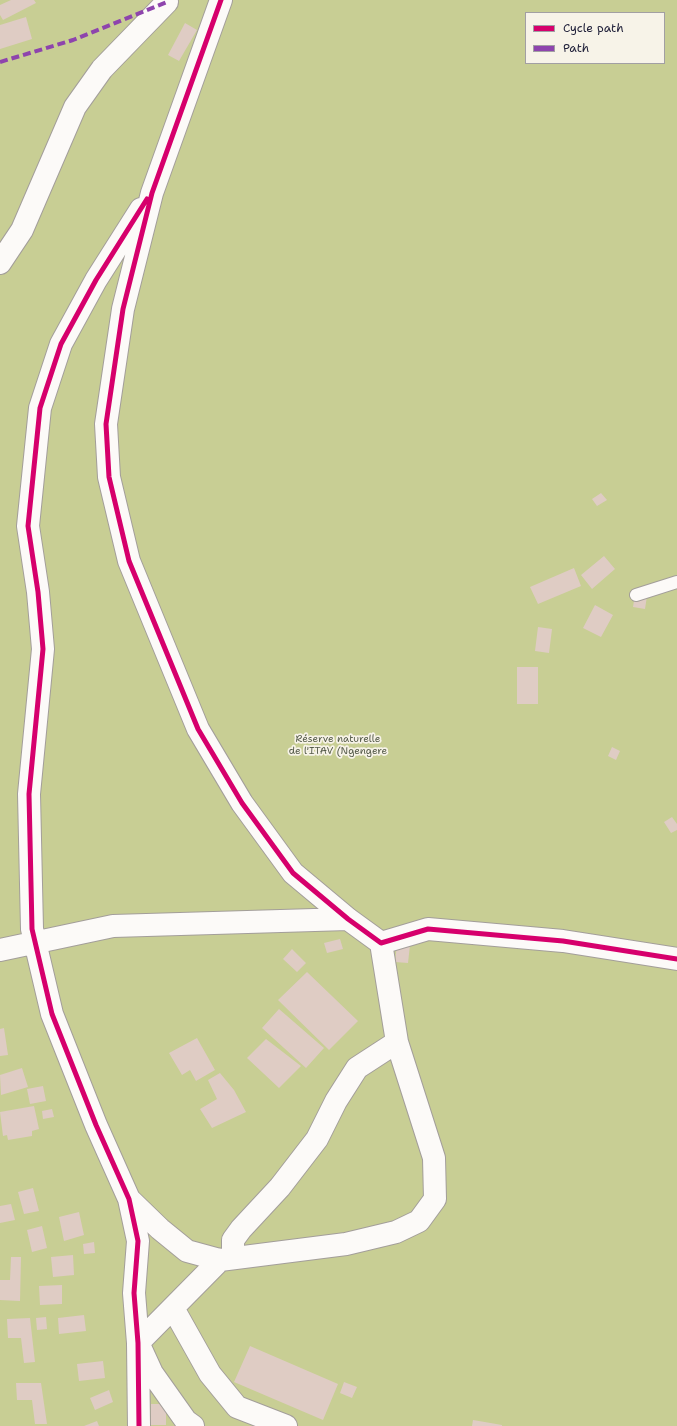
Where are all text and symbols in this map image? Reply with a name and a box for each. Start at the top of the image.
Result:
legend [525,12,665,64]
text: Cycle path [563,20,624,36]
text: Path [563,40,589,56]
park label: Réserve naturelle de l'ITAV (Ngengere [289,733,387,756]

